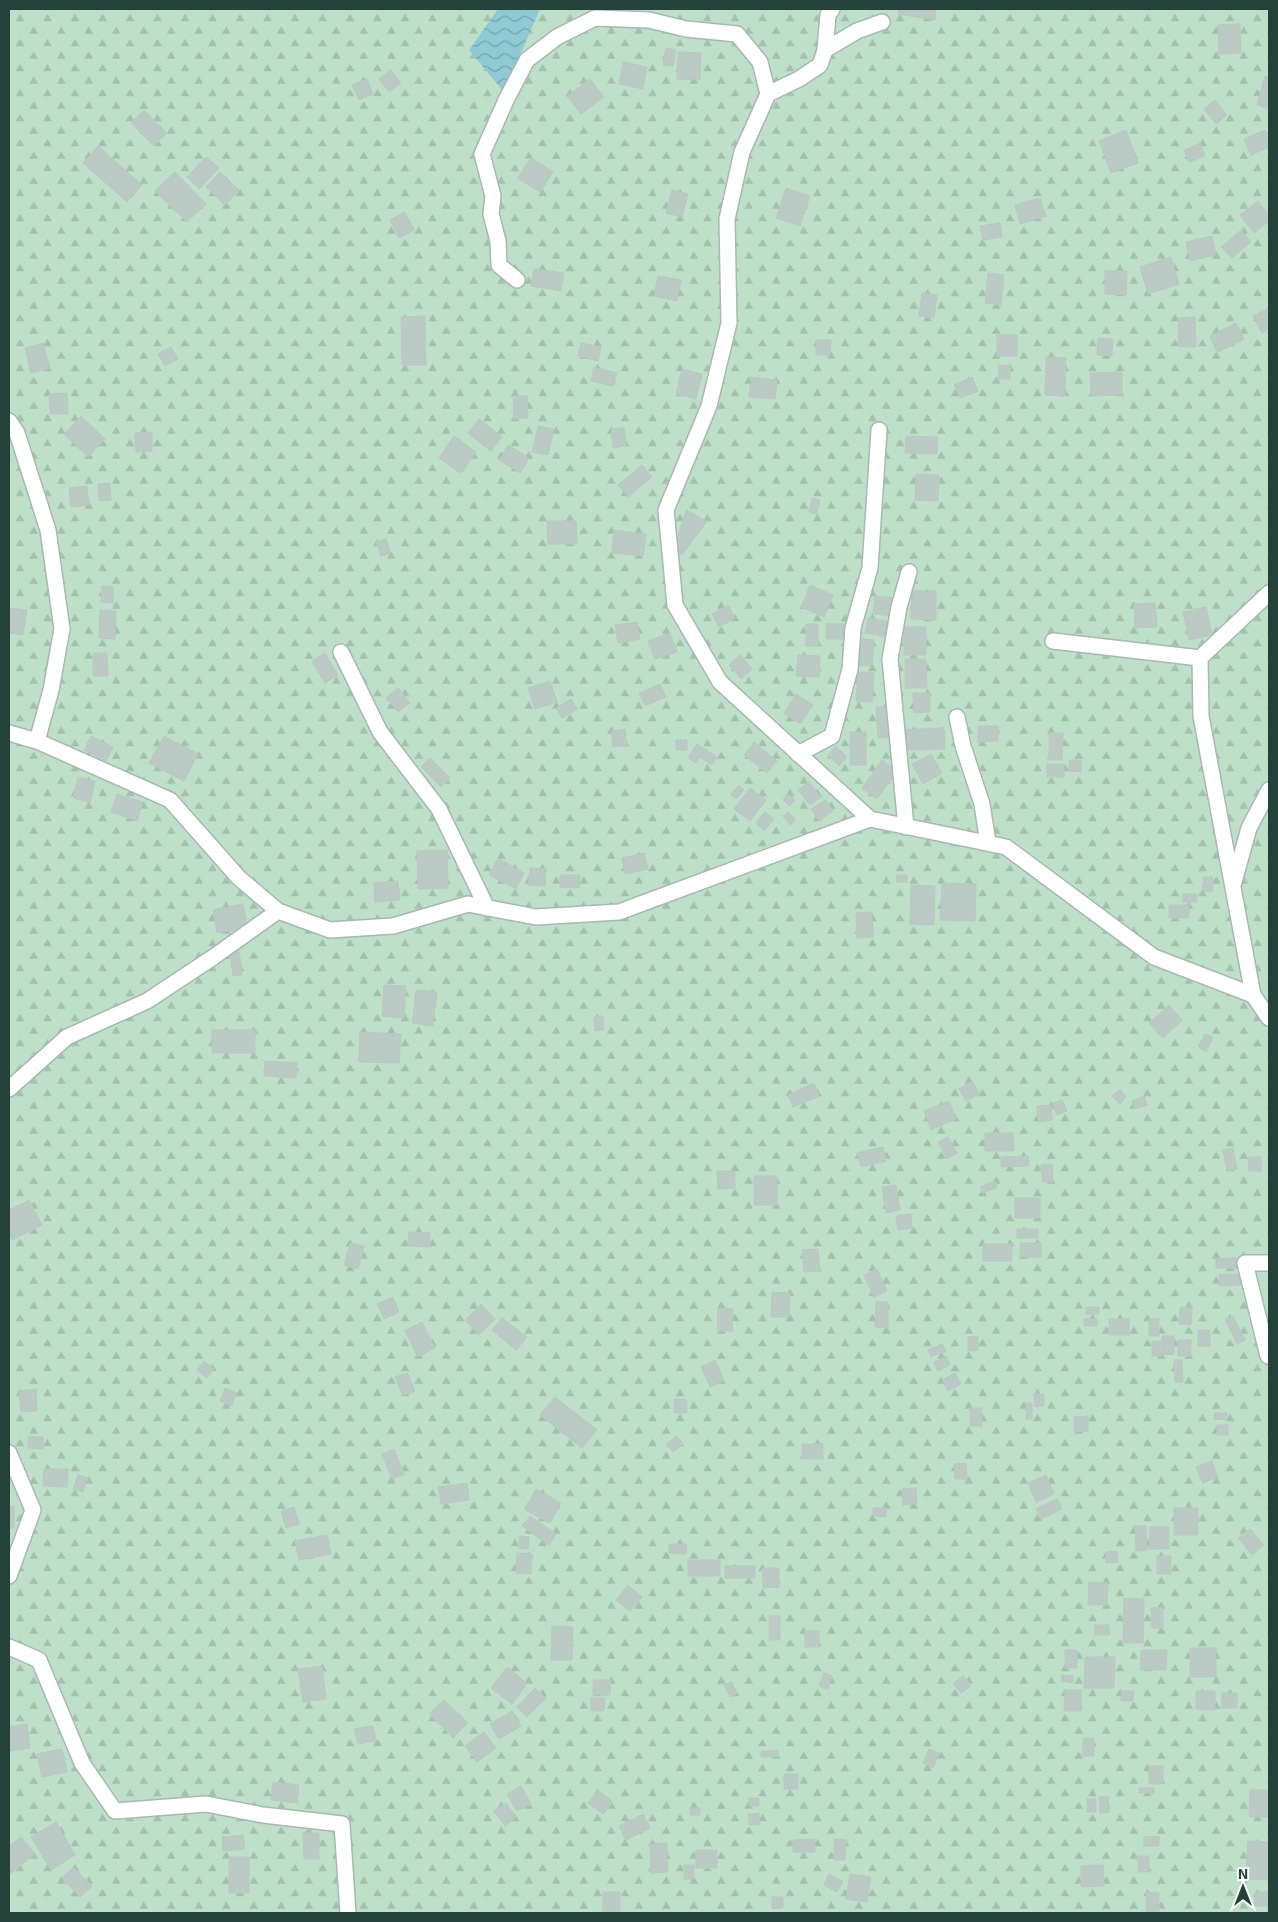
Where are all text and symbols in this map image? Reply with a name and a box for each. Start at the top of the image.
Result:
north arrow [1218,1862,1268,1912]
text: N [1238,1865,1248,1882]

